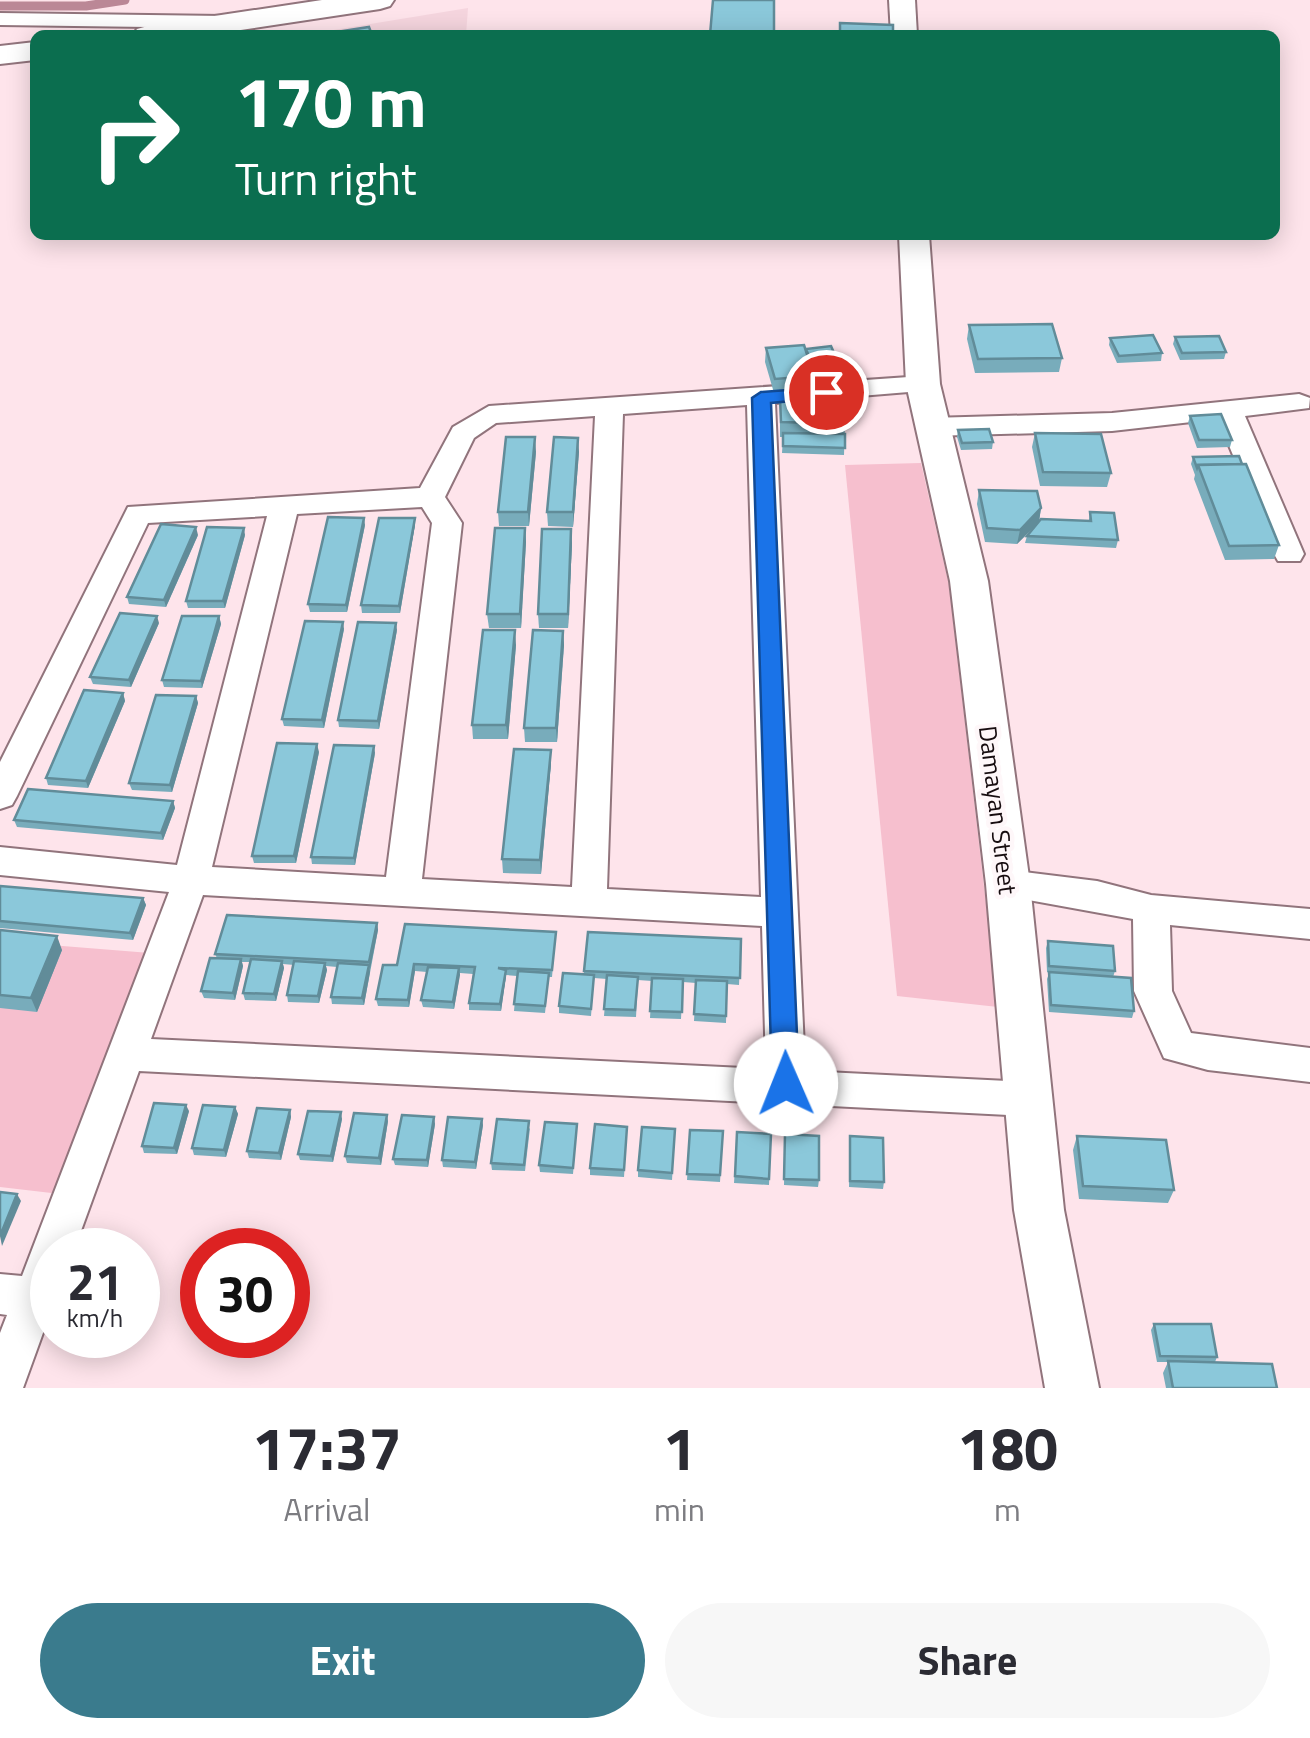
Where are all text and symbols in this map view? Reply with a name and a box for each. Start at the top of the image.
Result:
text: 170 m [235,48,427,154]
icon: right [70,70,200,200]
text: Turn right [235,144,417,212]
pin [784,350,869,435]
icon: arrive [799,365,854,420]
street label: Damayan Street [969,723,1027,897]
position arrow [734,1032,838,1136]
speed limit sign: 30 [180,1228,310,1358]
text: 21 [67,1243,123,1319]
text: km/h [67,1299,123,1337]
text: 17:37 [252,1402,402,1493]
text: 1 [663,1402,696,1493]
text: 180 [957,1402,1058,1493]
text: Arrival [284,1485,370,1533]
text: min [654,1485,705,1533]
text: m [994,1485,1021,1533]
button: Exit [40,1603,645,1718]
button: Share [665,1603,1270,1718]

